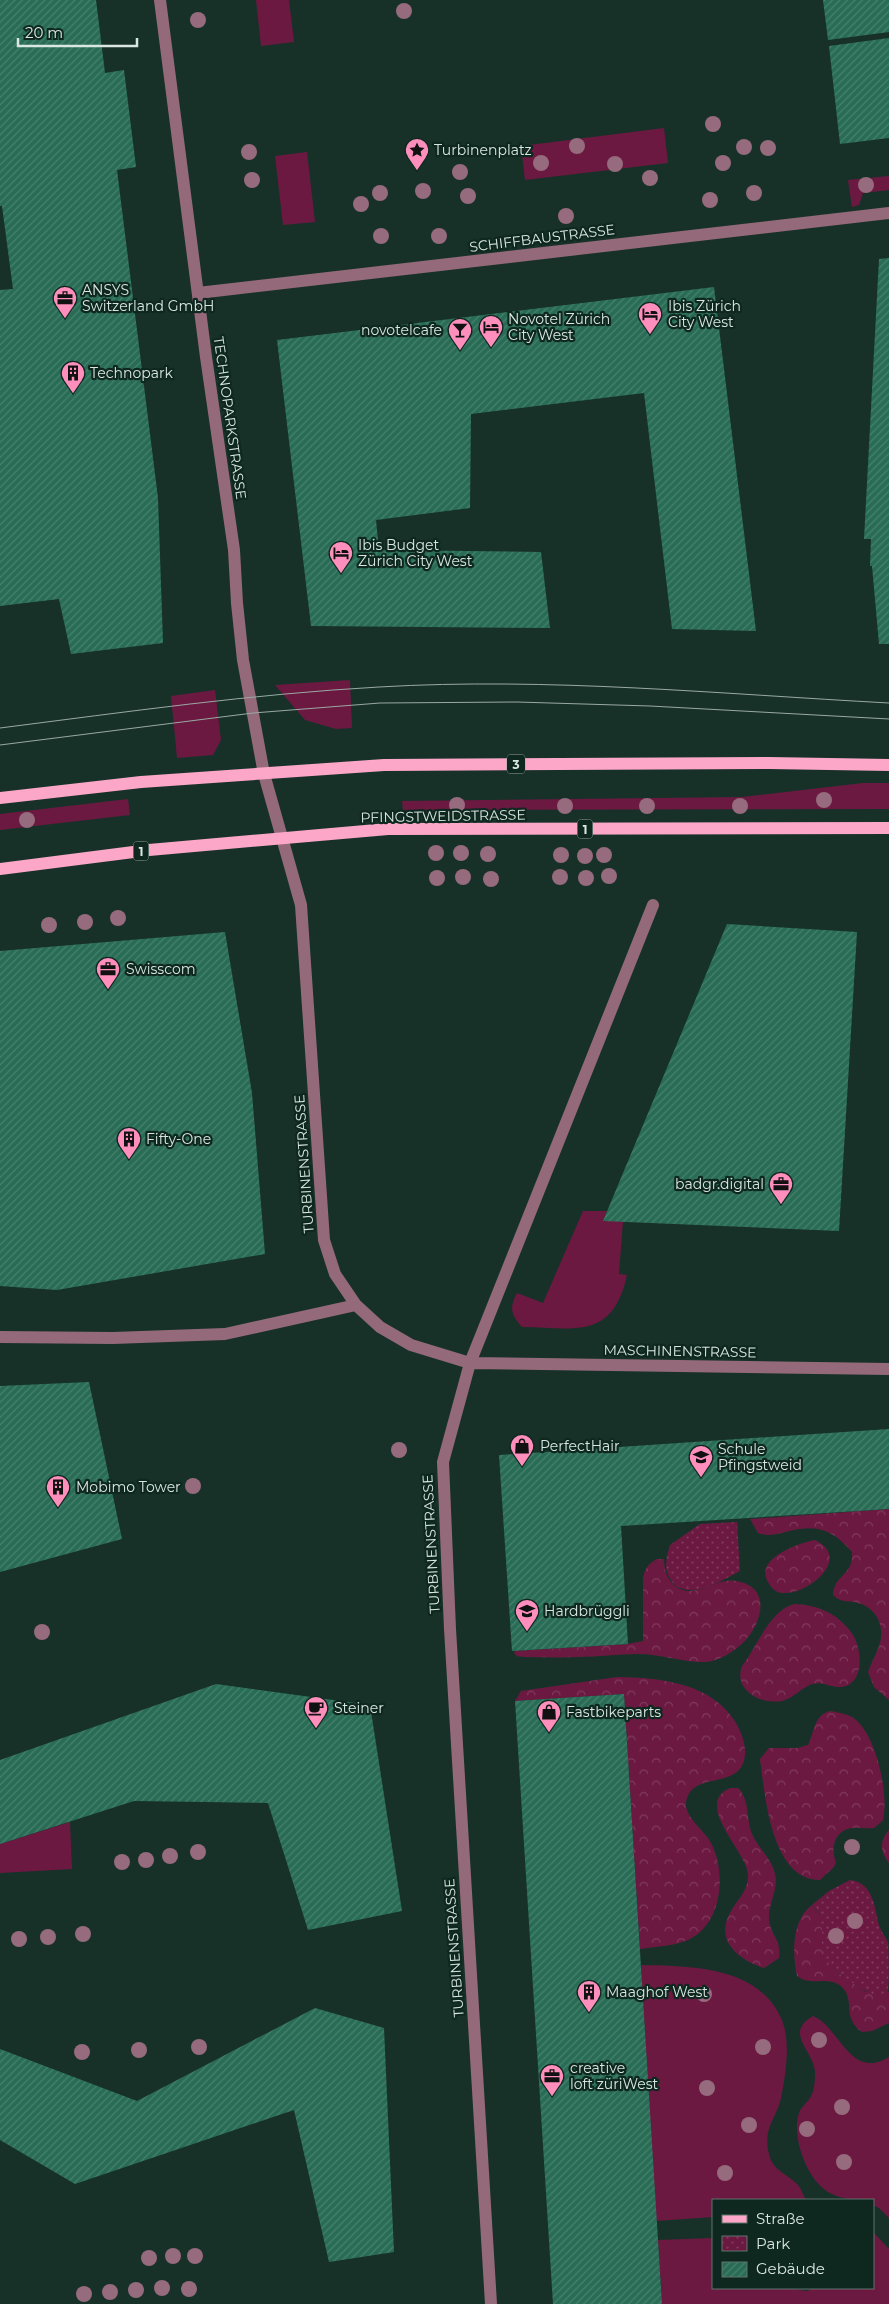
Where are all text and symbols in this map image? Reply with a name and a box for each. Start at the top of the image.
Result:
scale bar [18,15,136,47]
text: 20 m [25,23,63,42]
place icon: Turbinenplatz [404,137,430,171]
place label: Turbinenplatz [434,141,532,159]
street label: SCHIFFBAUSTRASSE [468,220,616,256]
place label: ANSYS Switzerland GmbH [82,281,214,315]
office icon: ANSYS Switzerland GmbH [52,285,78,319]
place label: Ibis Zürich City West [668,297,741,331]
hotel icon: Ibis Zürich City West [637,301,663,335]
place label: Novotel Zürich City West [508,310,610,344]
hotel icon: Novotel Zürich City West [478,314,504,348]
bar icon: novotelcafe [447,317,473,351]
place label: novotelcafe [361,321,442,339]
street label: TECHNOPARKSTRASSE [210,335,250,501]
building icon: Technopark [60,360,86,394]
place label: Technopark [90,364,173,382]
place label: Ibis Budget Zürich City West [358,536,473,570]
hotel icon: Ibis Budget Zürich City West [328,540,354,574]
road number: 3 [507,754,525,774]
street label: PFINGSTWEIDSTRASSE [360,806,526,826]
road number: 1 [578,820,592,839]
road number: 1 [134,841,148,860]
office icon: Swisscom [95,956,121,990]
place label: Swisscom [126,960,196,978]
street label: TURBINENSTRASSE [290,1094,318,1234]
building icon: Fifty-One [116,1126,142,1160]
place label: Fifty-One [146,1130,211,1148]
office icon: badgr.digital [768,1171,794,1205]
place label: badgr.digital [675,1175,764,1193]
street label: MASCHINENSTRASSE [603,1341,757,1361]
shop icon: PerfectHair [509,1433,535,1467]
place label: PerfectHair [540,1437,620,1455]
place label: Schule Pfingstweid [718,1440,802,1474]
school or university icon: Schule Pfingstweid [688,1444,714,1478]
building icon: Mobimo Tower [45,1474,71,1508]
street label: TURBINENSTRASSE [418,1474,444,1614]
place label: Mobimo Tower [76,1478,181,1496]
school or university icon: Hardbrüggli [514,1598,540,1632]
place label: Hardbrüggli [544,1602,630,1620]
cafe icon: Steiner [303,1695,329,1729]
place label: Steiner [334,1699,384,1717]
shop icon: Fastbikeparts [536,1699,562,1733]
place label: Fastbikeparts [566,1703,661,1721]
street label: TURBINENSTRASSE [440,1878,468,2018]
building icon: Maaghof West [576,1979,602,2013]
place label: Maaghof West [606,1983,708,2001]
place label: creative loft züriWest [570,2059,659,2093]
office icon: creative loft züriWest [539,2063,565,2097]
legend [712,2199,874,2289]
text: Straße [756,2209,805,2228]
text: Park [756,2234,790,2253]
text: Gebäude [756,2259,825,2278]

